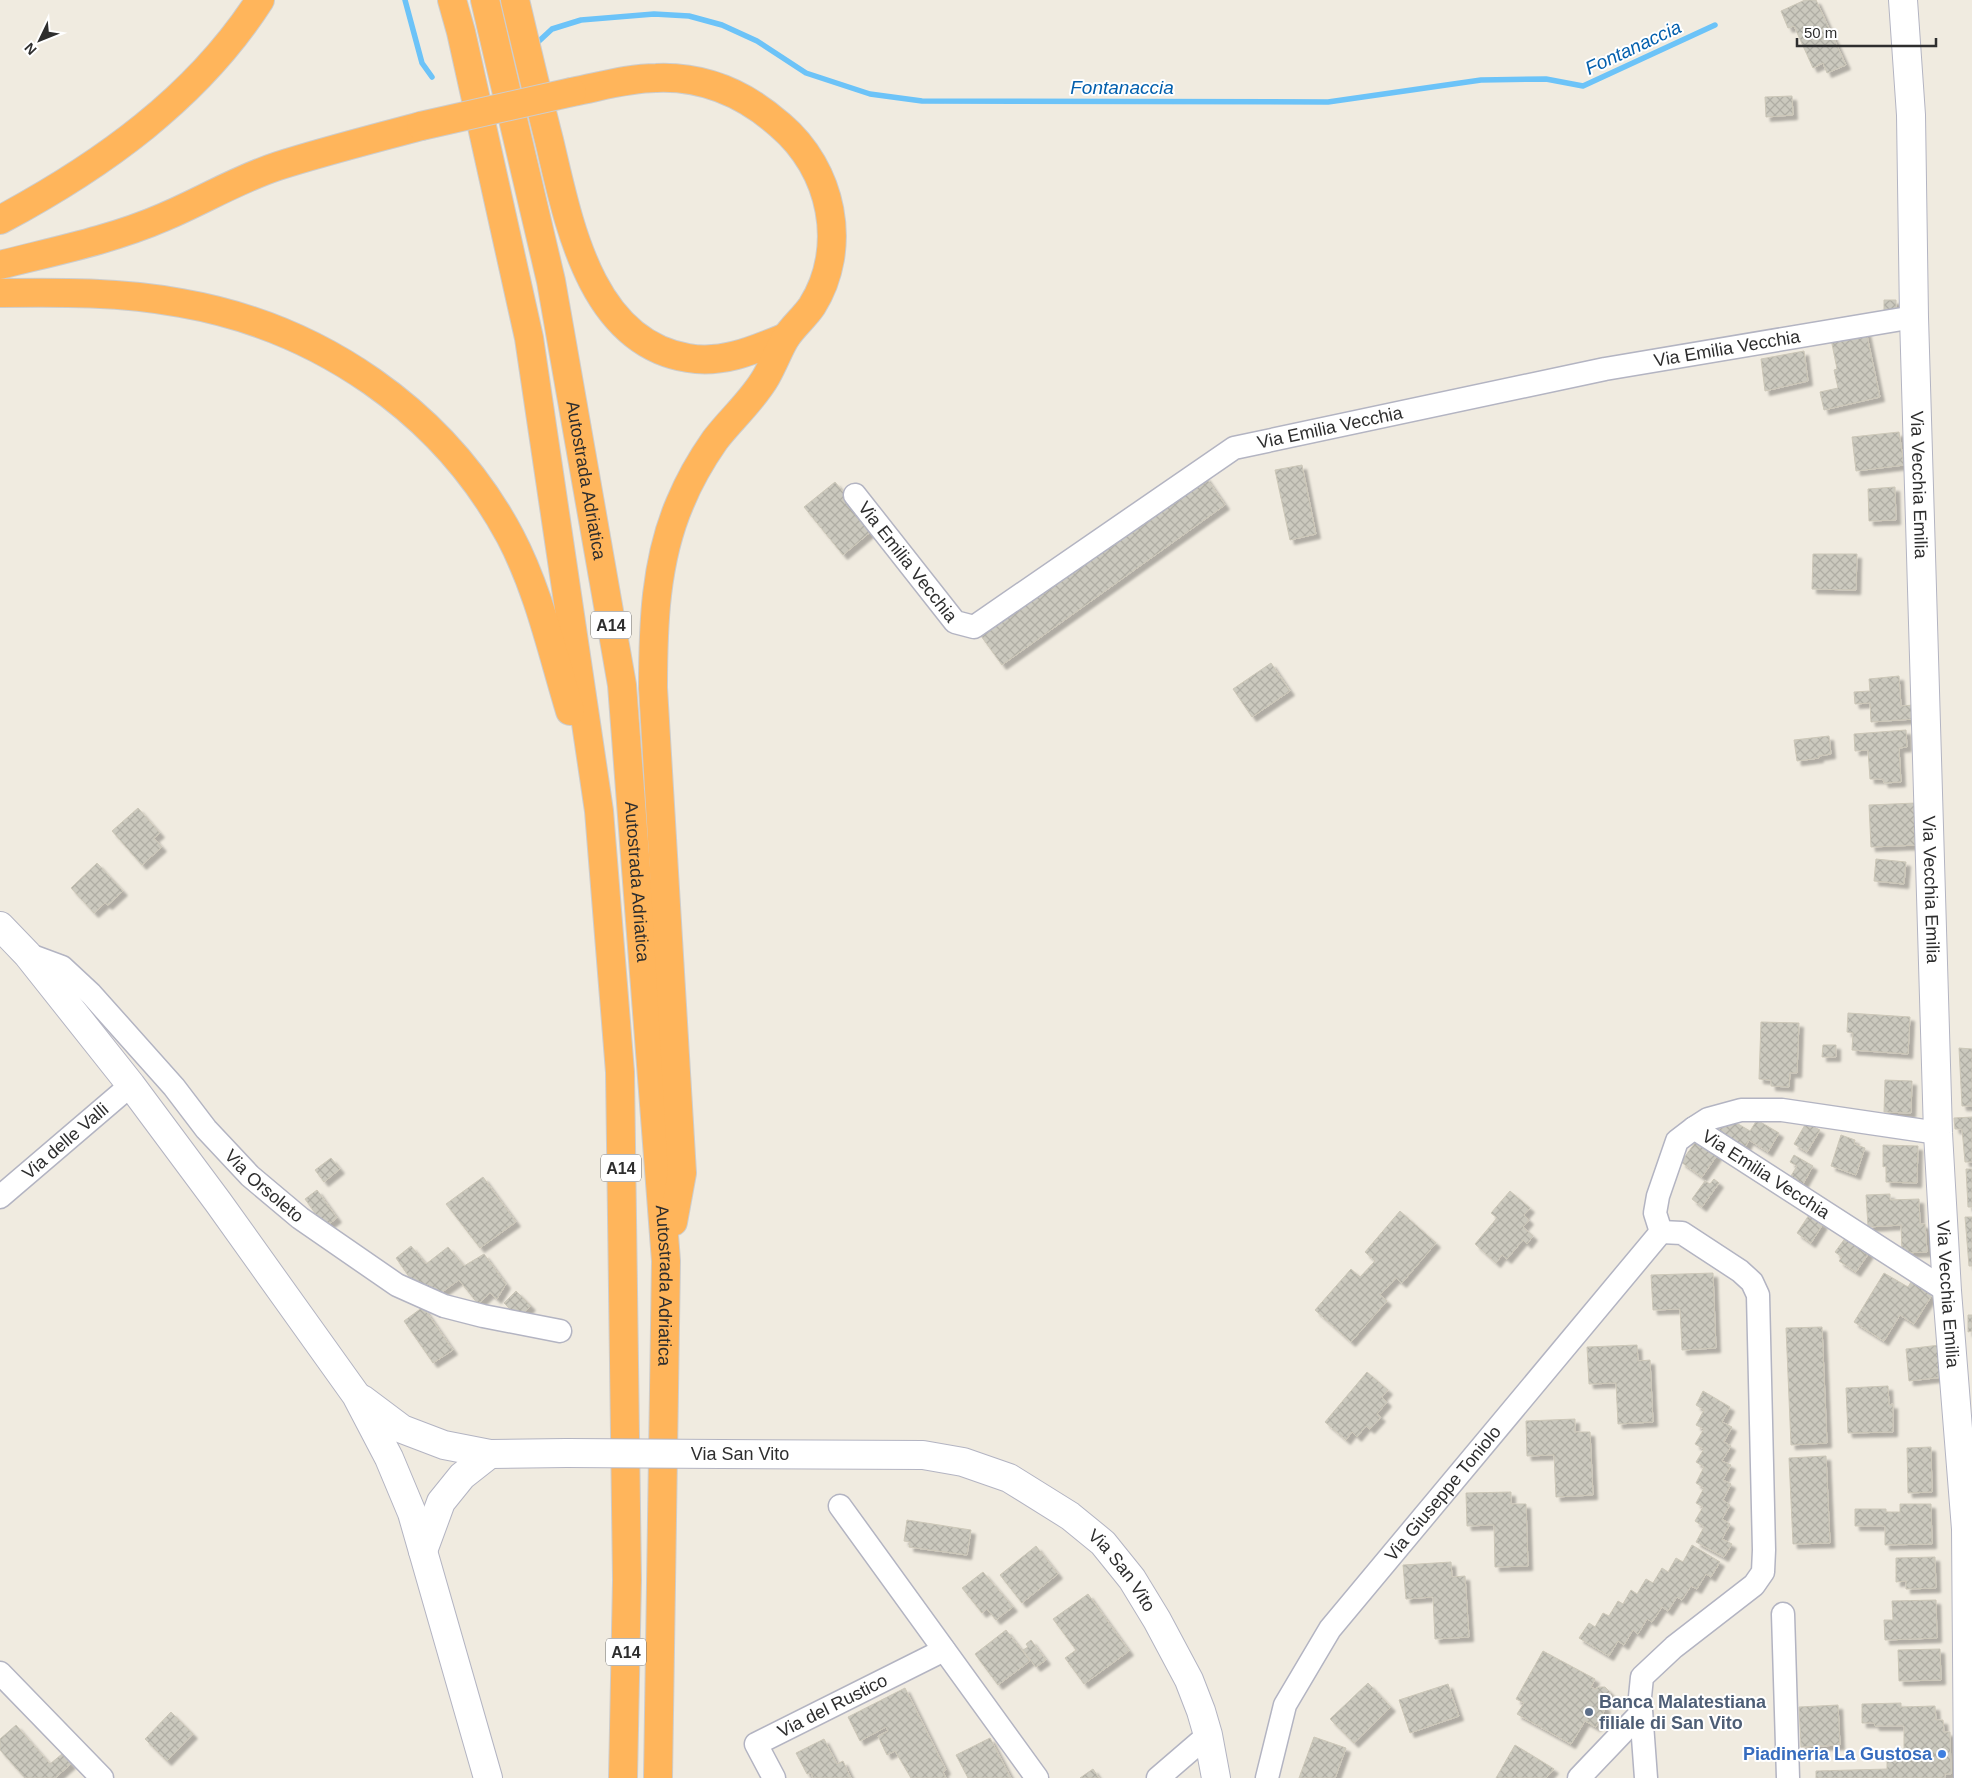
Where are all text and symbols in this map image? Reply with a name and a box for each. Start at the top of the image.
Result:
north arrow [15,15,65,65]
scale bar [1797,15,1936,47]
water label: Fontanaccia [1582,16,1685,79]
text: 50 m [1804,24,1837,41]
text: N [21,40,40,58]
water label: Fontanaccia [1070,77,1174,98]
street label: Via Emilia Vecchia [1652,326,1803,371]
street label: Autostrada Adriatica [562,399,610,562]
street label: Via Emilia Vecchia [1256,402,1405,453]
street label: Via Vecchia Emilia [1907,410,1931,560]
street label: Via Emilia Vecchia [854,498,962,627]
road number: A14 [591,612,631,638]
street label: Autostrada Adriatica [621,800,653,964]
street label: Via Vecchia Emilia [1919,815,1943,965]
street label: Via delle Valli [18,1099,112,1183]
street label: Via Emilia Vecchia [1698,1126,1834,1223]
street label: Via Orsoleto [221,1146,307,1226]
road number: A14 [601,1154,641,1182]
street label: Autostrada Adriatica [652,1204,676,1367]
street label: Via Vecchia Emilia [1933,1220,1963,1370]
street label: Via Giuseppe Toniolo [1381,1422,1505,1565]
street label: Via San Vito [691,1444,789,1464]
street label: Via San Vito [1084,1525,1159,1615]
road number: A14 [606,1638,646,1665]
street label: Via del Rustico [774,1670,891,1741]
place label: Banca Malatestiana filiale di San Vito [1599,1692,1767,1733]
marker: Banca Malatestiana filiale di San Vito [1583,1706,1595,1718]
place label: Piadineria La Gustosa [1743,1744,1933,1764]
marker: Piadineria La Gustosa [1936,1748,1948,1760]

